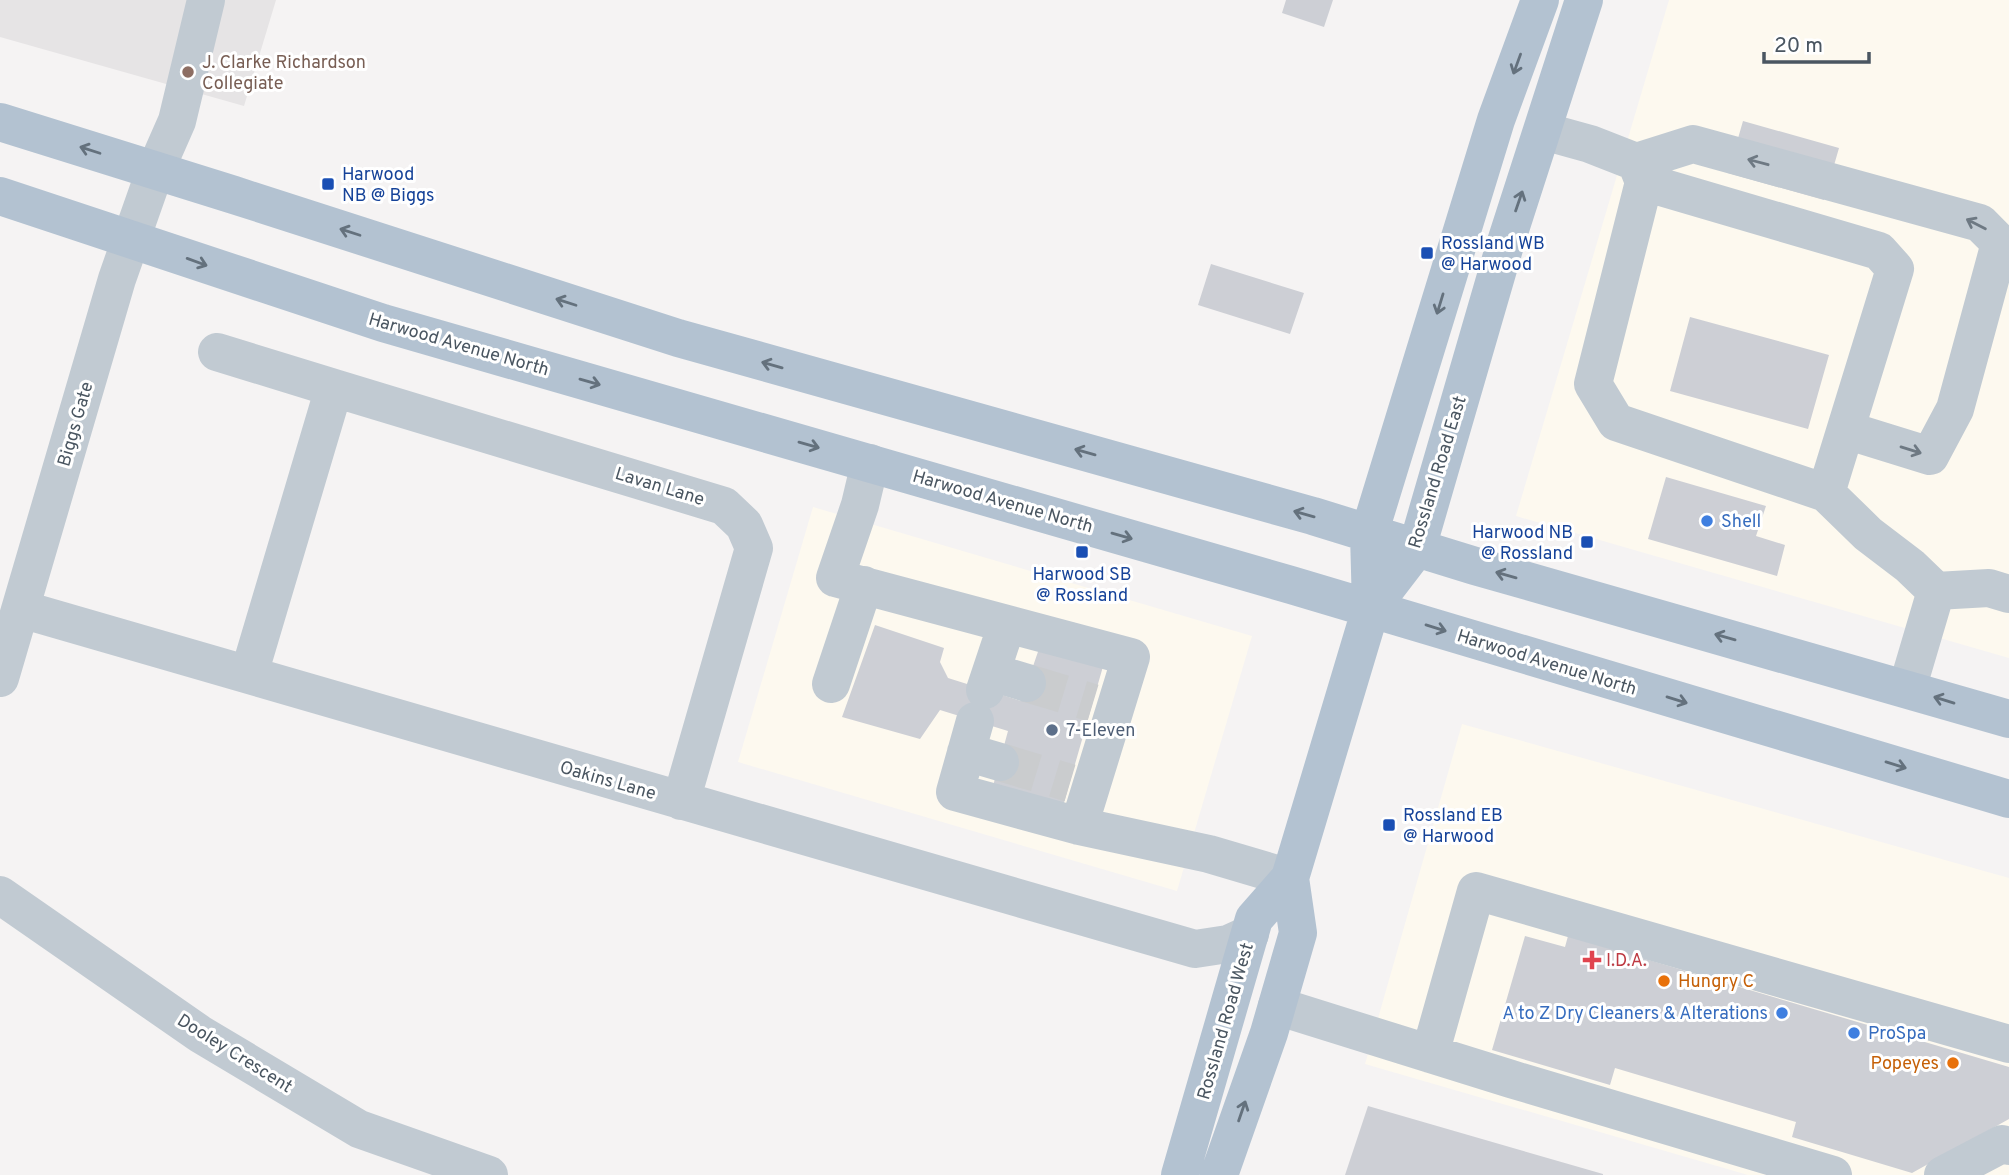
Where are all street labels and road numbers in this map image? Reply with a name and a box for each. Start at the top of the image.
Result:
street label: Harwood Avenue North [366,309,552,382]
street label: Biggs Gate [53,379,100,469]
street label: Rossland Road East [1404,393,1473,552]
street label: Lavan Lane [612,463,707,512]
street label: Harwood Avenue North [910,466,1096,539]
street label: Harwood Avenue North [1454,625,1639,702]
street label: Oakins Lane [557,757,658,806]
street label: Rossland Road West [1193,940,1260,1103]
street label: Dooley Crescent [172,1010,296,1099]

